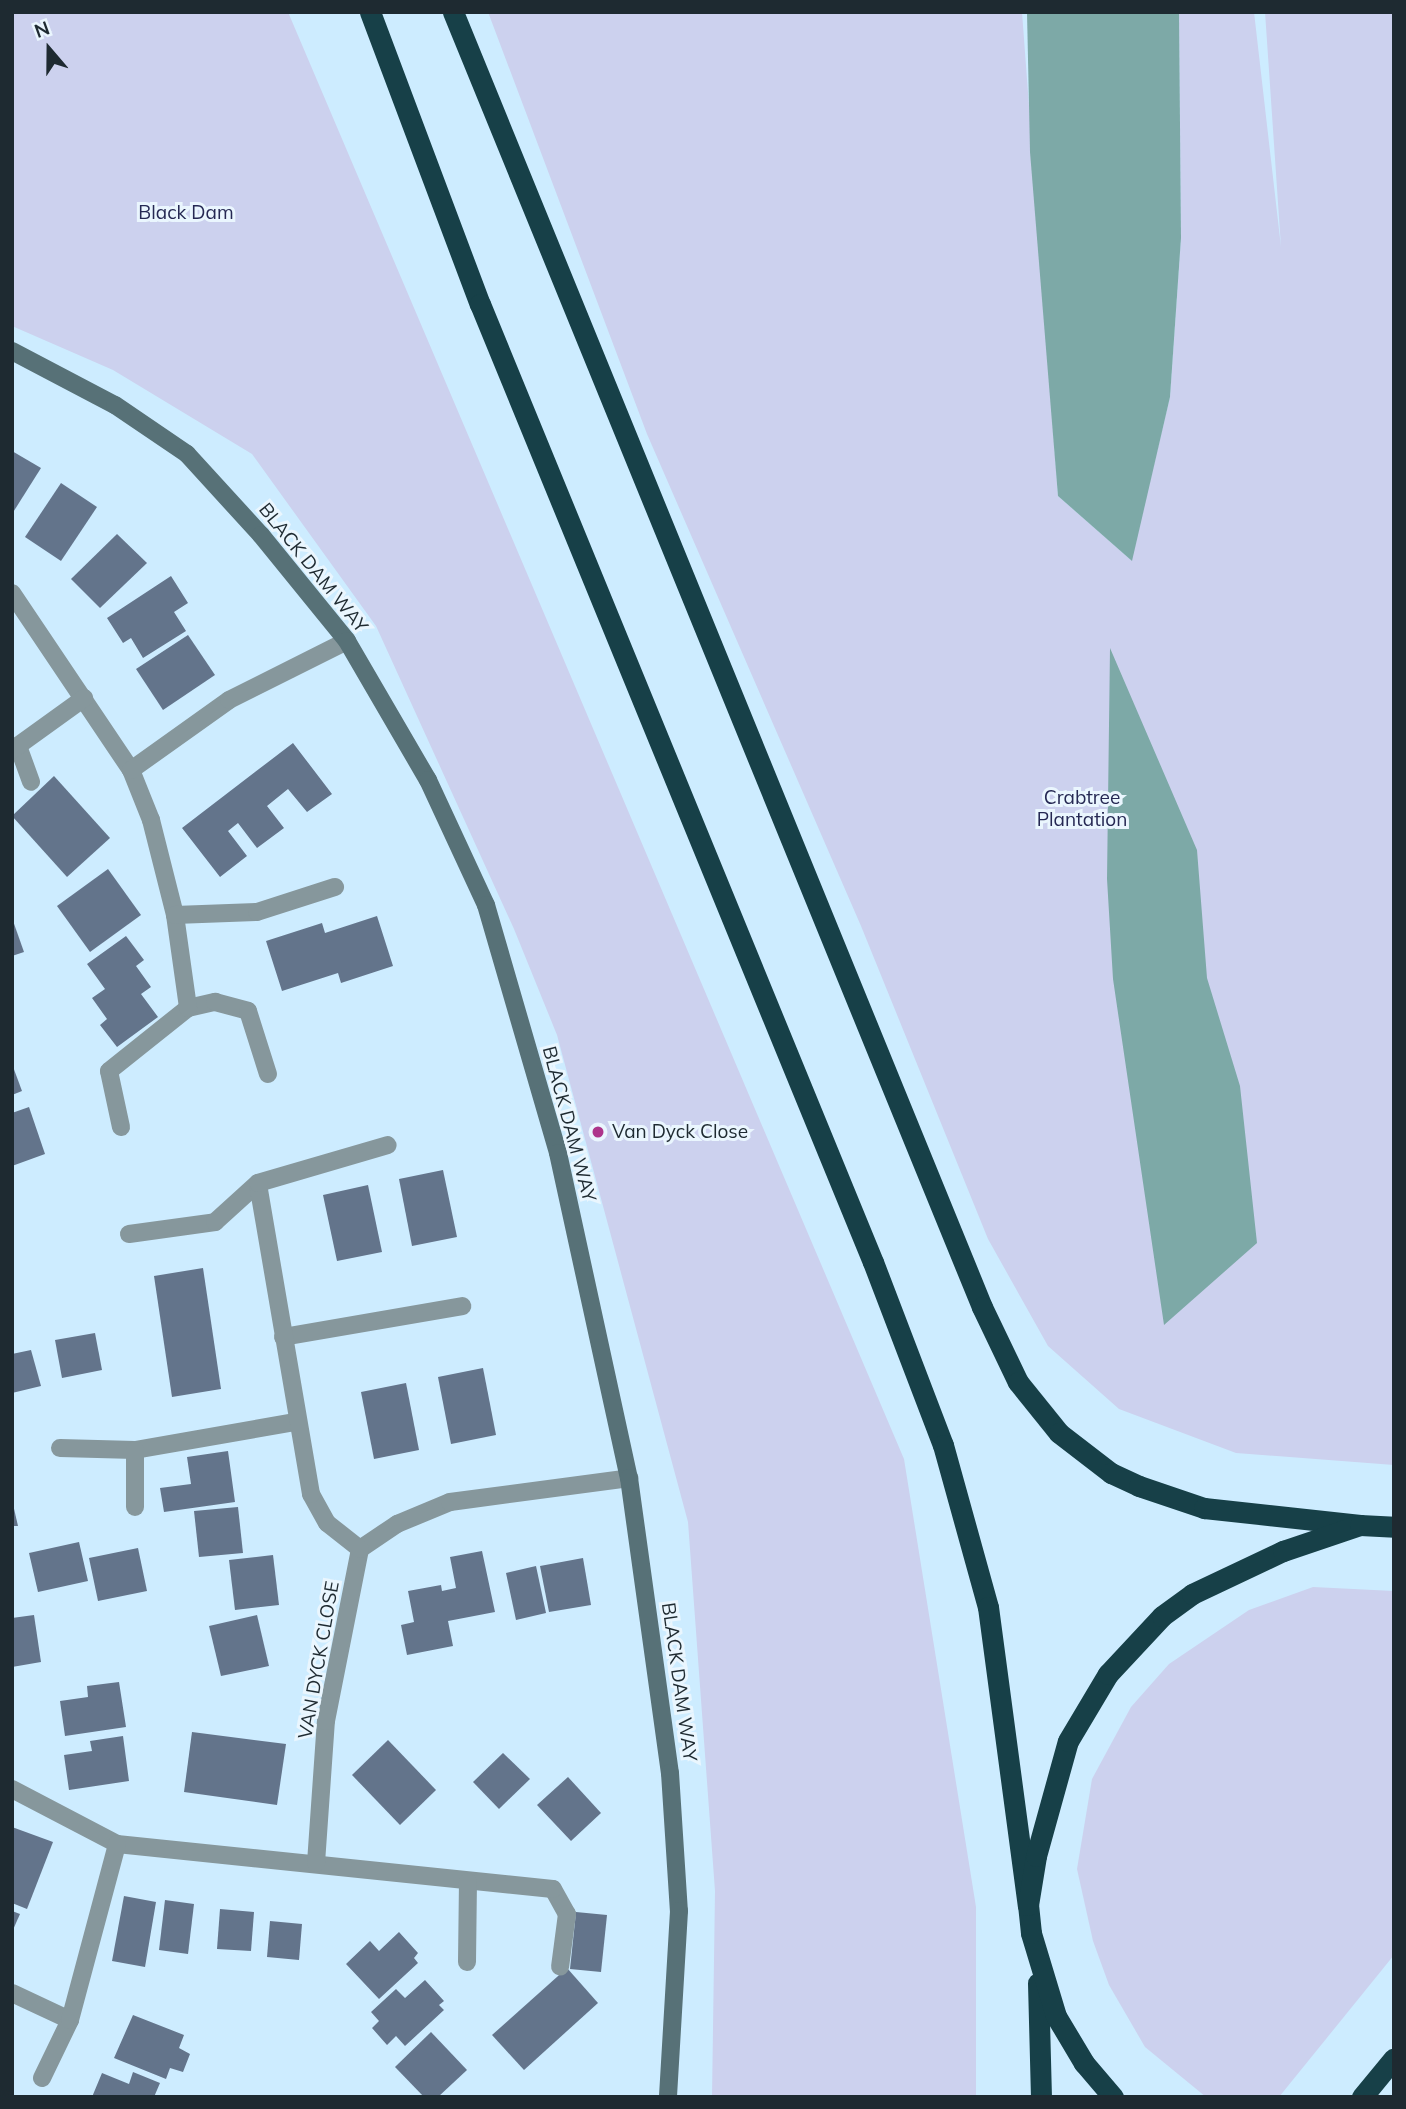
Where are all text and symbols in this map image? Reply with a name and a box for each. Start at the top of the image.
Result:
north arrow [14,14,84,84]
text: N [31,16,53,43]
park label: Black Dam [138,202,234,224]
street label: BLACK DAM WAY [254,499,372,637]
park label: Crabtree Plantation [1037,787,1127,831]
street label: BLACK DAM WAY [537,1044,601,1204]
place label: Van Dyck Close [612,1121,748,1143]
marker: Van Dyck Close [590,1124,606,1140]
street label: VAN DYCK CLOSE [294,1579,344,1741]
street label: BLACK DAM WAY [657,1601,701,1763]

